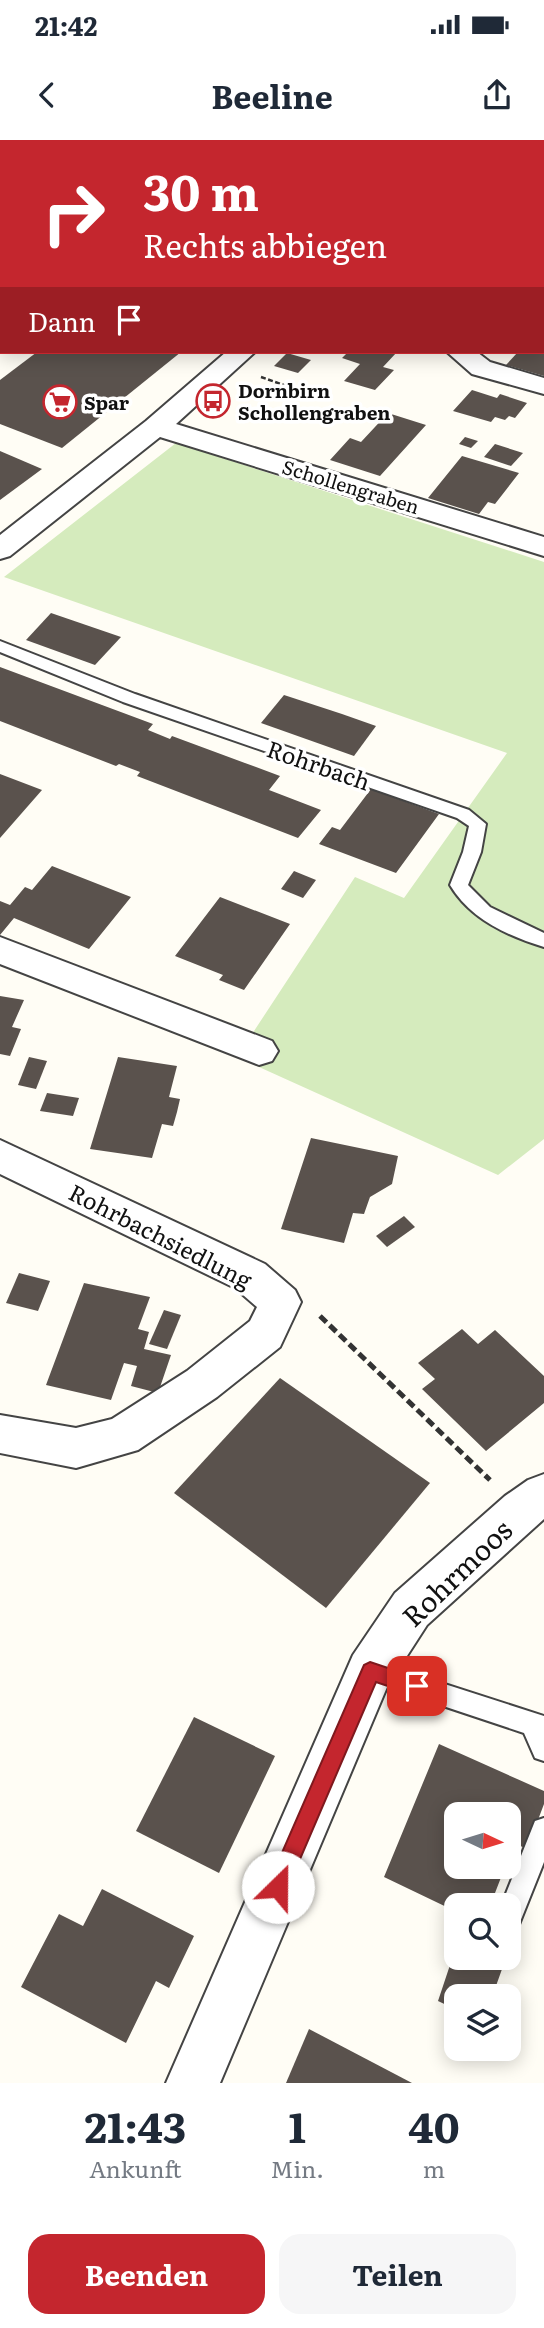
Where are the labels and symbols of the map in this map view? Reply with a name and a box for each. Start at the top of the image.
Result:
place label: Dornbirn Schollengraben [238,376,390,426]
bus stop icon: Dornbirn Schollengraben [194,382,232,420]
supermarket icon: Spar [41,383,79,421]
place label: Spar [84,388,130,416]
street label: Schollengraben [279,452,423,520]
street label: Rohrbach [263,730,375,798]
street label: Rohrbachsiedlung [64,1174,258,1296]
street label: Rohrmoos [391,1509,521,1635]
pin [387,1656,447,1716]
north arrow [444,1802,522,1880]
position arrow [241,1850,315,1924]

